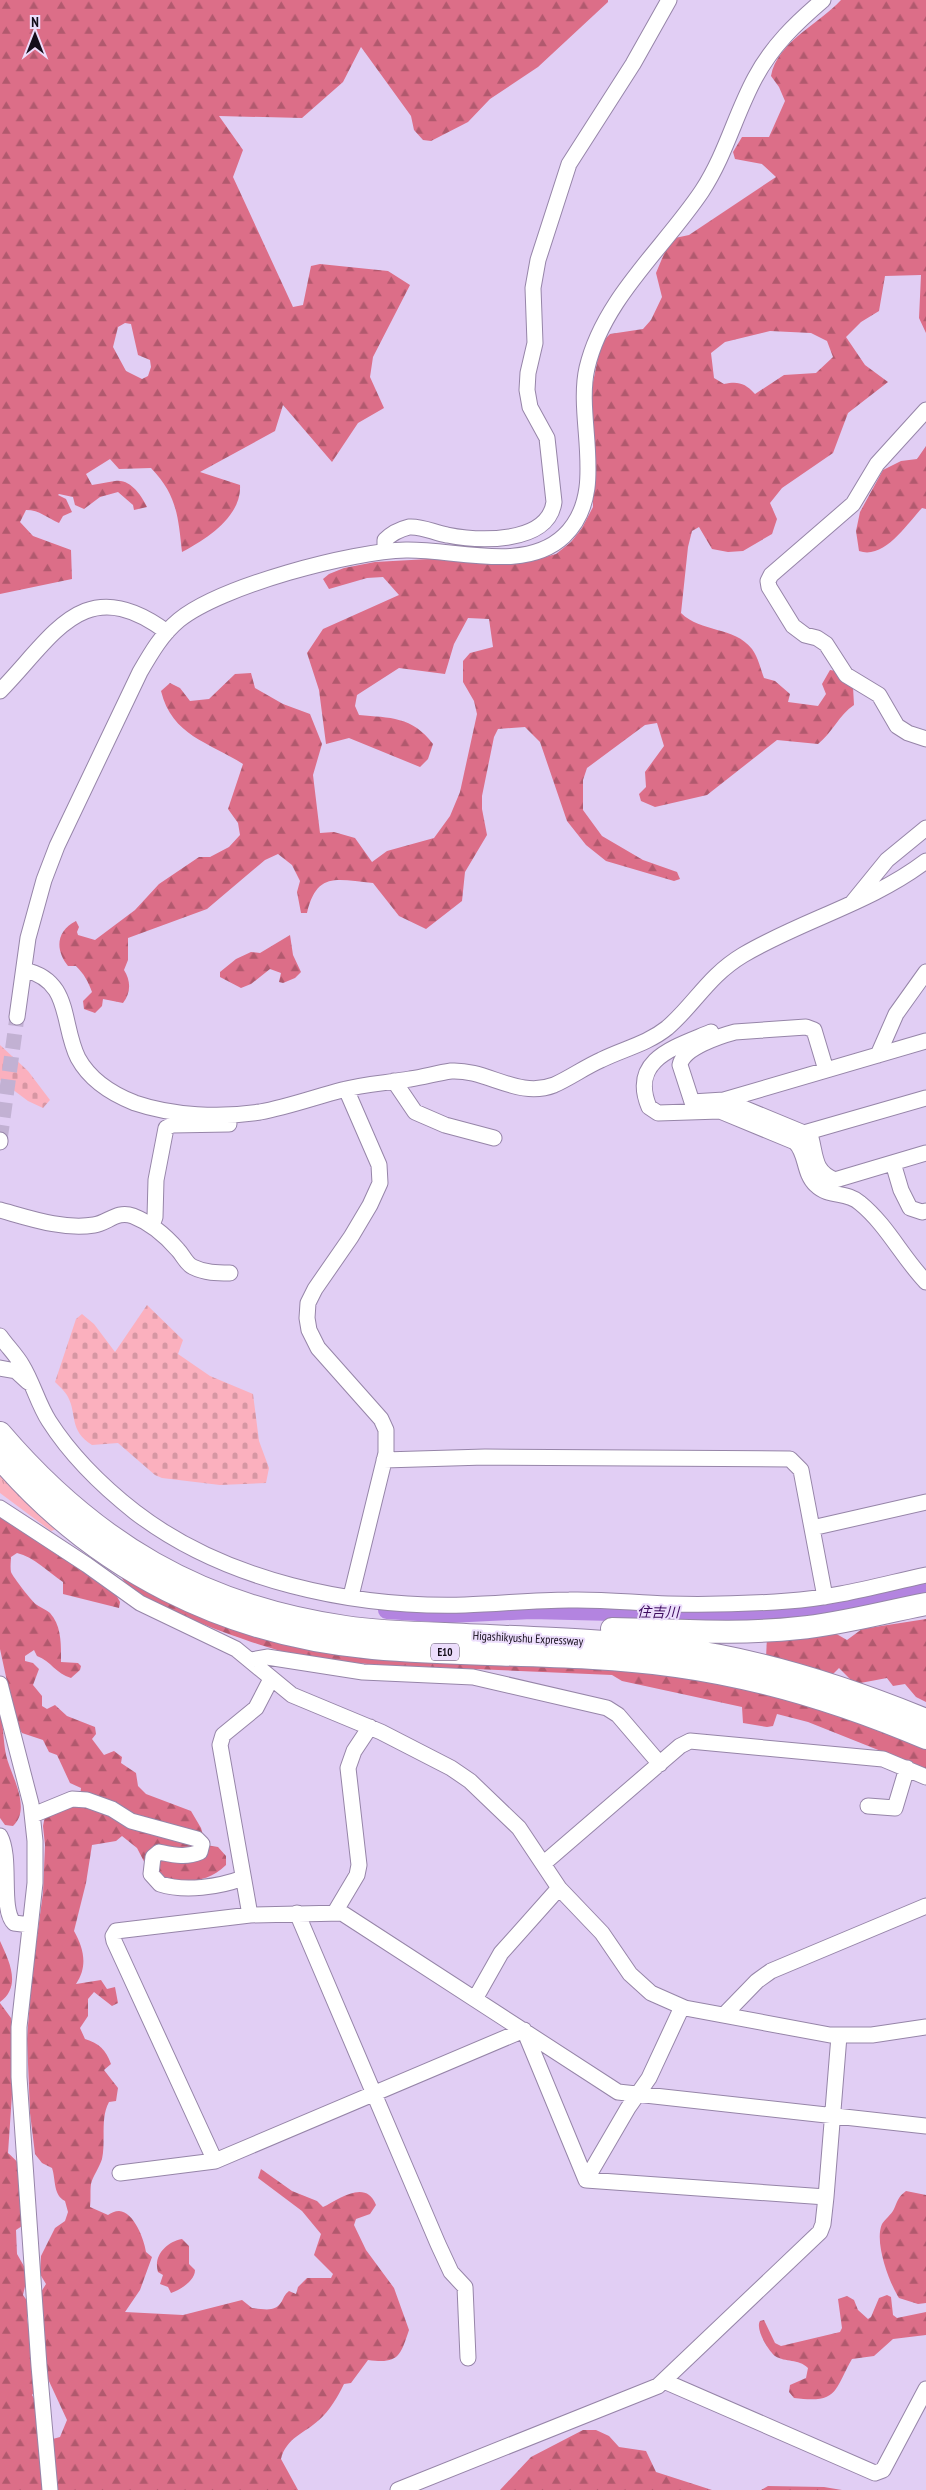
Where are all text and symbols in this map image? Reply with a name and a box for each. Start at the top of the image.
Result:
north arrow [10,10,60,60]
text: N [31,13,39,31]
water label: 住吉川 [637,1603,681,1621]
street label: Higashikyushu Expressway [472,1628,584,1648]
road number: E10 [431,1644,459,1660]

